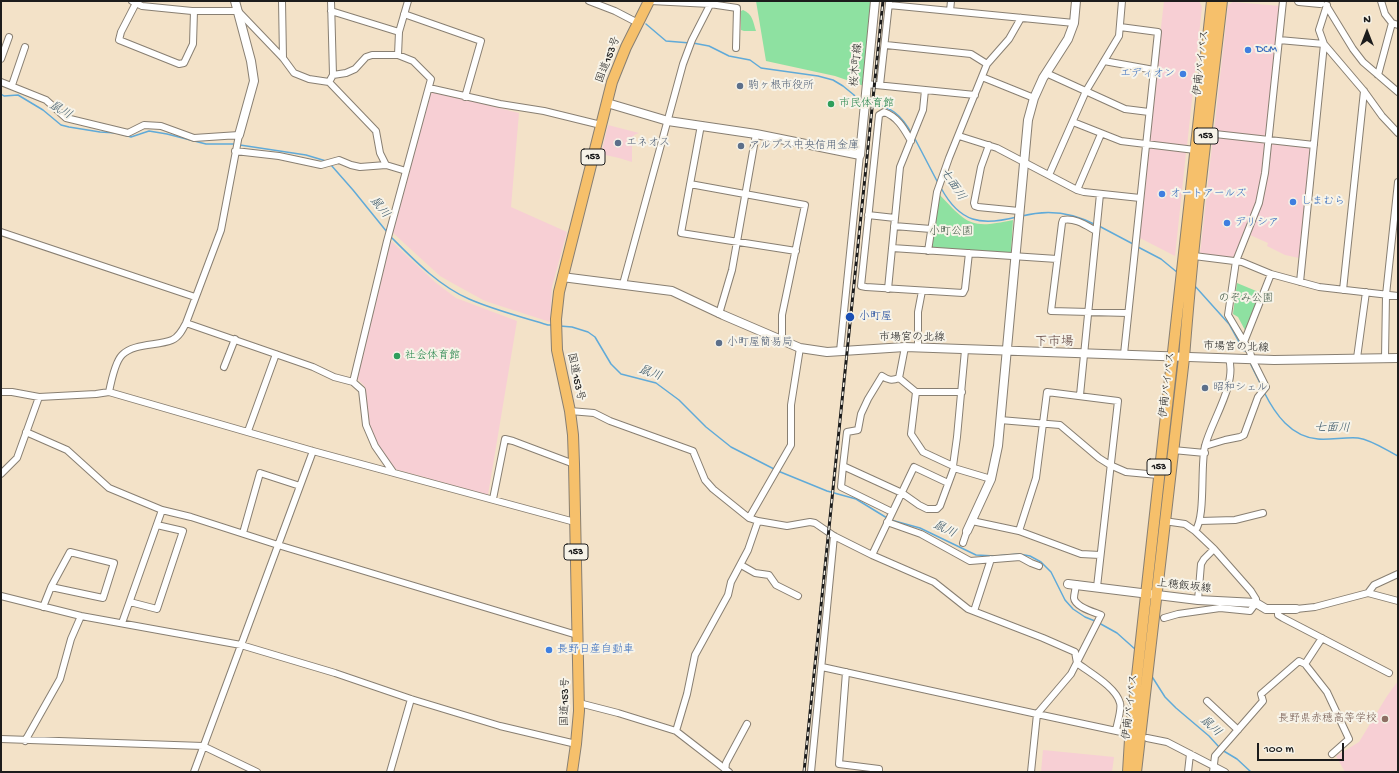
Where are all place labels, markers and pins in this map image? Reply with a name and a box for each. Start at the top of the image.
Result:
place label: DCM [1256,43,1277,57]
marker: DCM [1243,45,1253,55]
place label: エディオン [1120,67,1175,81]
marker: エディオン [1178,69,1188,79]
place label: 駒ヶ根市役所 [748,79,814,93]
marker: 駒ヶ根市役所 [735,81,745,91]
place label: 市民体育館 [839,97,894,111]
marker: 市民体育館 [826,99,836,109]
place label: エネオス [626,136,670,150]
marker: エネオス [613,138,623,148]
place label: アルプス中央信用金庫 [749,139,859,153]
marker: アルプス中央信用金庫 [736,141,746,151]
place label: オートアールズ [1170,187,1247,201]
marker: オートアールズ [1157,189,1167,199]
place label: しまむら [1301,195,1345,209]
marker: しまむら [1288,197,1298,207]
place label: デリシア [1235,216,1279,230]
marker: デリシア [1222,218,1232,228]
place label: 小町屋 [859,310,892,324]
marker: 小町屋 [844,311,856,323]
place label: 小町屋簡易局 [727,336,793,350]
marker: 小町屋簡易局 [714,338,724,348]
place label: 社会体育館 [405,349,460,363]
marker: 社会体育館 [392,351,402,361]
place label: 昭和シェル [1213,381,1268,395]
marker: 昭和シェル [1200,383,1210,393]
place label: 長野日産自動車 [557,643,634,657]
marker: 長野日産自動車 [544,645,554,655]
place label: 長野県赤穂高等学校 [1278,712,1377,726]
marker: 長野県赤穂高等学校 [1380,714,1390,724]

